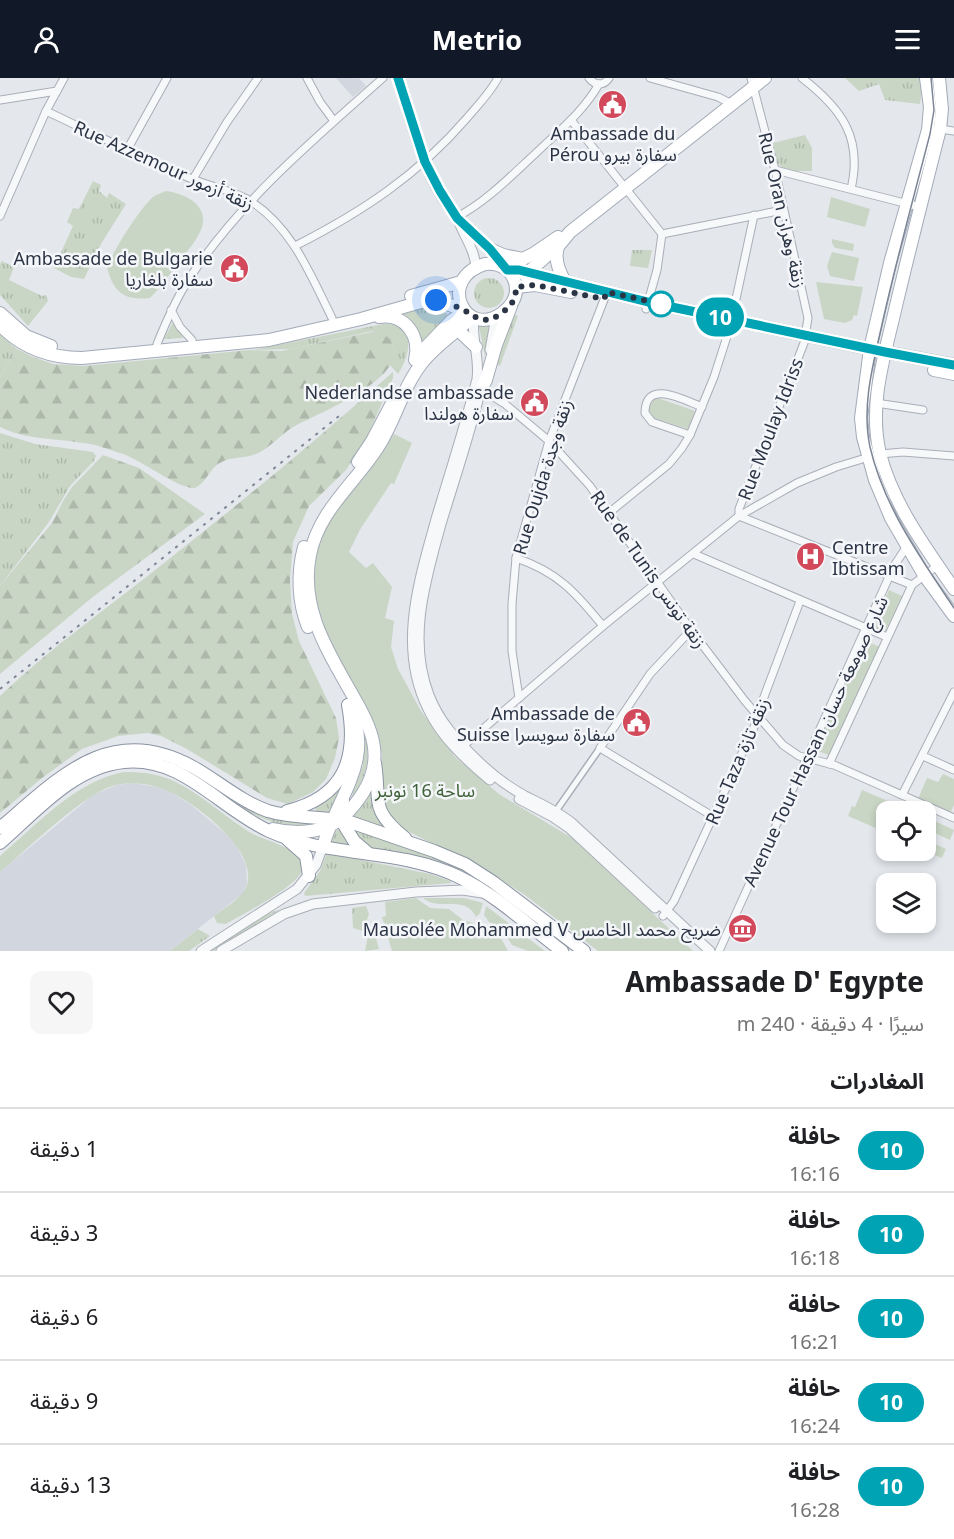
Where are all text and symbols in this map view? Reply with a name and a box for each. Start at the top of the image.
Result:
text: Metrio [432,21,522,58]
icon: person [30,23,63,56]
icon: menu [891,23,924,56]
public building icon: Ambassade du Pérou سفارة بيرو [597,88,629,120]
street label: Rue Azzemour زنقة أزمور [70,114,258,216]
place label: Ambassade du Pérou سفارة بيرو [549,121,677,166]
street label: Rue Oran زنقة وهران [753,130,813,290]
place label: Ambassade de Bulgarie سفارة بلغاريا [13,246,213,291]
public building icon: Ambassade de Bulgarie سفارة بلغاريا [218,252,250,284]
your location [421,285,451,315]
unlabelled marker [648,291,674,317]
line badge: 10 [693,298,747,336]
text: 10 [708,303,732,331]
street label: Rue Moulay Idriss [732,354,808,504]
place label: Nederlandse ambassade سفارة هولندا [304,380,514,425]
public building icon: Nederlandse ambassade سفارة هولندا [519,386,551,418]
street label: Rue Oujda زنقة وجدة [507,396,577,558]
street label: Rue de Tunis زنقة تونس [585,485,713,653]
place label: Centre Ibtissam [832,535,905,580]
hospital icon: Centre Ibtissam [795,541,827,573]
street label: Avenue Tour Hassan شارع صومعة حسان [737,592,896,891]
street label: Rue Taza زنقة تازة [699,694,775,828]
place label: Ambassade de Suisse سفارة سويسرا [457,701,615,746]
public building icon: Ambassade de Suisse سفارة سويسرا [620,707,652,739]
park label: ساحة 16 نونبر [374,778,475,802]
map controls [876,801,936,933]
button: locate [876,801,936,861]
button: layers [876,873,936,933]
museum icon: Mausolée Mohammed V ضريح محمد الخامس [726,913,758,945]
place label: Mausolée Mohammed V ضريح محمد الخامس [363,917,721,943]
text: Ambassade D' Egypte [625,962,924,1000]
button: heart [30,971,93,1034]
text: سيرًا · 4 دقيقة · 240 m [737,1010,924,1037]
text: المغادرات [830,1065,924,1095]
text: حافلة [788,1120,840,1150]
text: 1 دقيقة [30,1133,98,1163]
text: 10 [879,1136,903,1164]
text: 16:16 [789,1160,840,1187]
text: حافلة [788,1204,840,1234]
text: 3 دقيقة [30,1217,98,1247]
text: 10 [879,1220,903,1248]
text: 16:18 [789,1244,840,1271]
text: حافلة [788,1288,840,1318]
text: 6 دقيقة [30,1301,98,1331]
text: 10 [879,1304,903,1332]
text: 16:21 [789,1328,840,1355]
text: حافلة [788,1372,840,1402]
text: 9 دقيقة [30,1385,98,1415]
text: 10 [879,1388,903,1416]
text: 16:24 [789,1412,840,1439]
text: حافلة [788,1456,840,1486]
text: 13 دقيقة [30,1469,111,1499]
text: 10 [879,1472,903,1500]
text: 16:28 [789,1496,840,1523]

